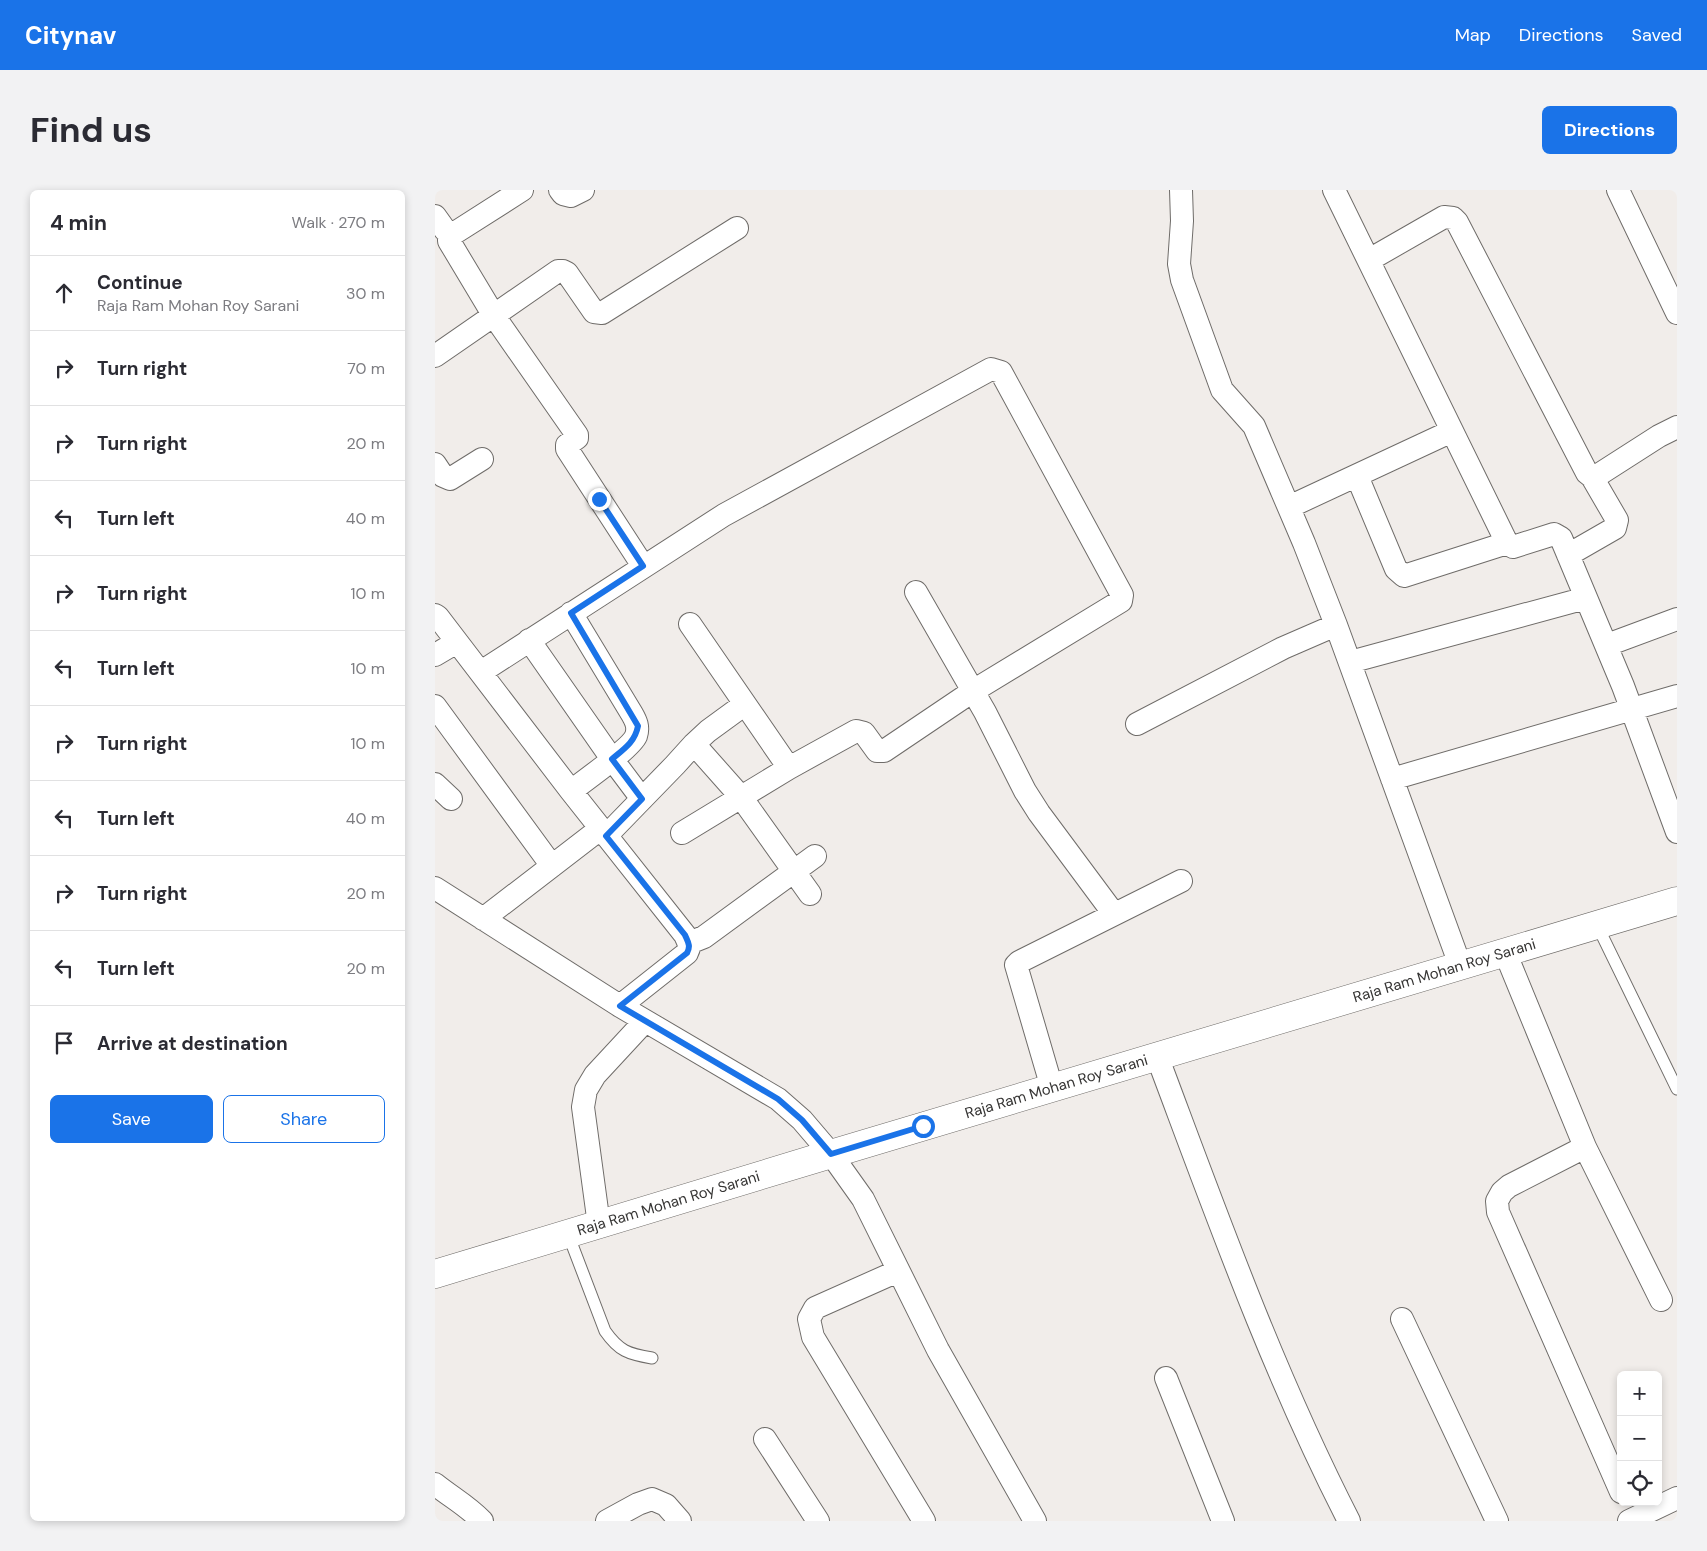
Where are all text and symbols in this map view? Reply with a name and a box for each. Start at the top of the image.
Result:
text: Citynav [25,20,116,51]
text: Map [1455,23,1491,47]
text: Directions [1519,23,1604,47]
text: Saved [1632,23,1682,47]
button: Directions [1542,106,1677,154]
text: Find us [30,107,152,153]
text: 4 min [50,209,107,237]
text: Walk · 270 m [292,212,385,233]
text: Continue [97,270,183,295]
icon: ahead [50,279,78,307]
text: 30 m [346,283,385,304]
text: Raja Ram Mohan Roy Sarani [97,295,299,316]
icon: right [50,354,78,382]
text: Turn right [97,356,187,381]
text: 70 m [347,358,385,379]
icon: right [50,429,78,457]
text: Turn right [97,431,187,456]
text: 20 m [346,433,385,454]
route end [588,488,611,511]
icon: left [50,504,78,532]
text: Turn left [97,506,175,531]
text: 40 m [346,508,385,529]
icon: right [50,579,78,607]
text: Turn right [97,581,187,606]
text: 10 m [351,583,385,604]
icon: left [50,654,78,682]
text: Turn left [97,656,175,681]
text: 10 m [351,658,385,679]
icon: right [50,729,78,757]
text: Turn right [97,731,187,756]
text: 10 m [351,733,385,754]
icon: left [50,804,78,832]
text: Turn left [97,806,175,831]
text: 40 m [346,808,385,829]
icon: right [50,879,78,907]
text: Turn right [97,881,187,906]
text: 20 m [346,883,385,904]
street label: Raja Ram Mohan Roy Sarani [1351,934,1538,1007]
icon: left [50,954,78,982]
text: Turn left [97,956,175,981]
text: 20 m [346,958,385,979]
icon: arrive [50,1029,78,1057]
text: Arrive at destination [97,1031,288,1056]
street label: Raja Ram Mohan Roy Sarani [963,1050,1150,1123]
button: Save [50,1095,213,1143]
button: Share [223,1095,385,1143]
route start [912,1115,935,1138]
street label: Raja Ram Mohan Roy Sarani [575,1166,762,1240]
map controls [1617,1371,1662,1506]
button: + [1617,1371,1662,1416]
button: − [1617,1416,1662,1461]
button: locate [1617,1461,1662,1506]

